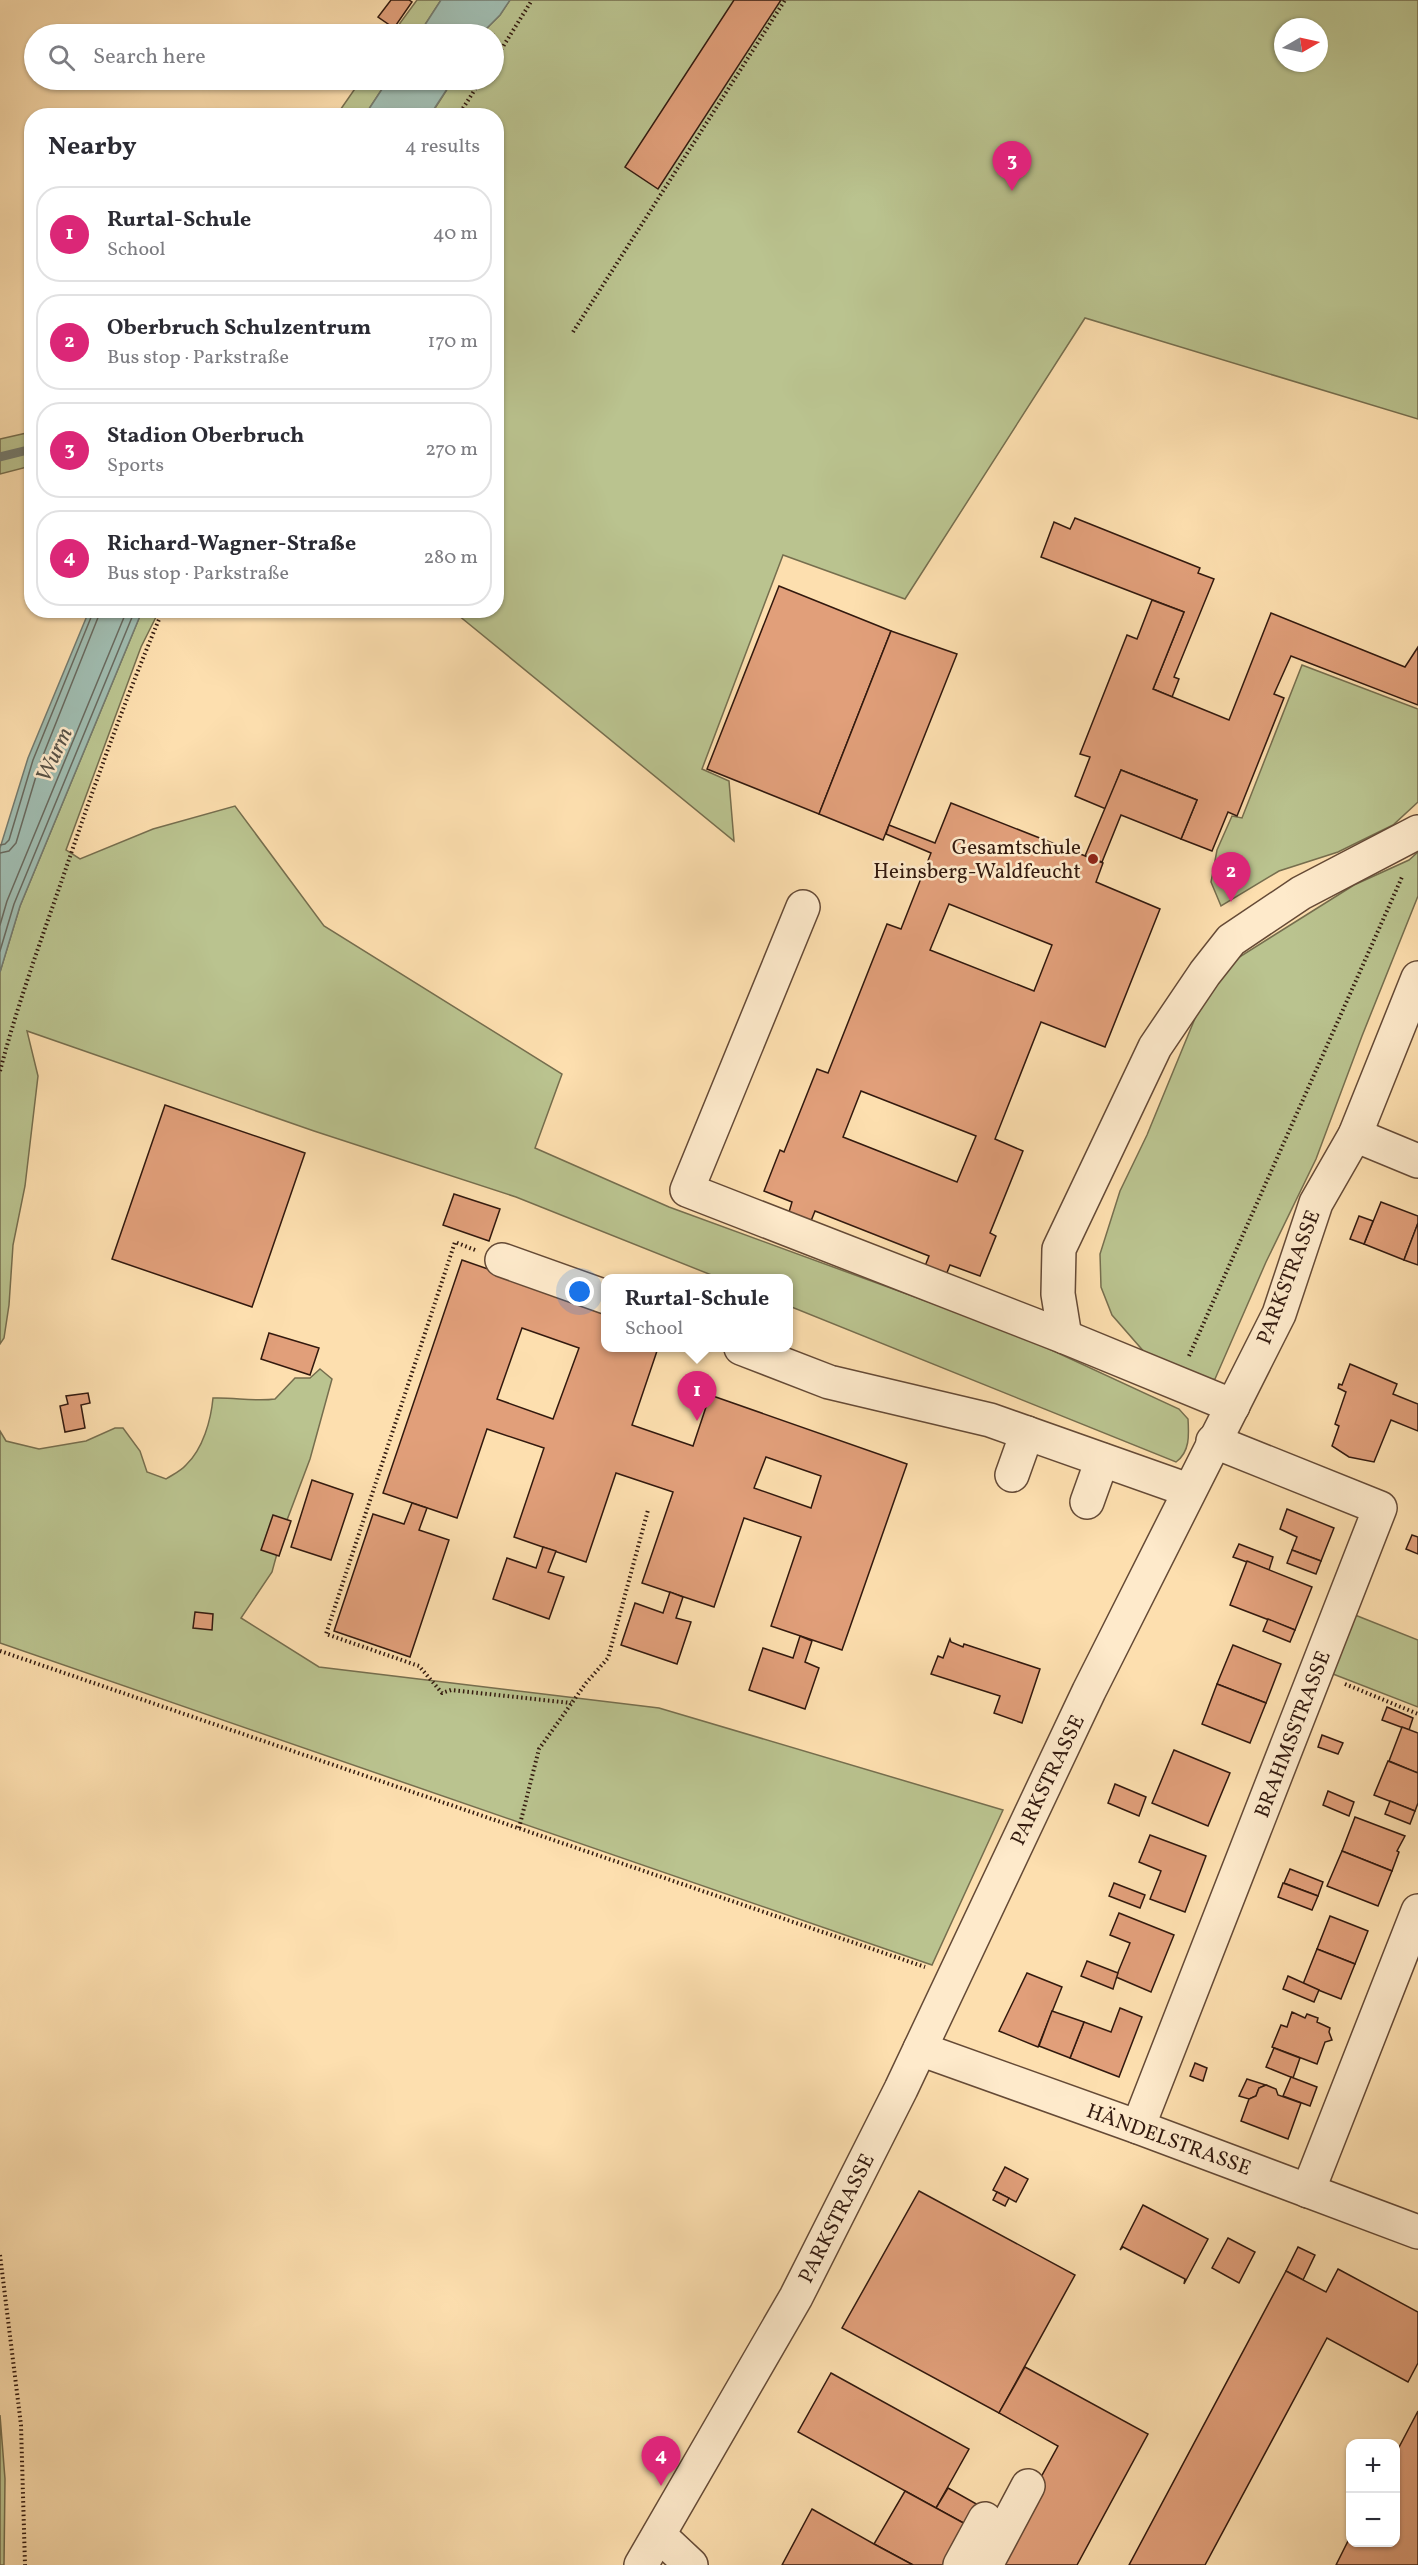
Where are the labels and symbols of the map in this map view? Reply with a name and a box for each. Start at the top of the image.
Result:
north arrow [1274,18,1328,72]
pin: 3 [992,142,1032,191]
water label: Wurm [29,723,81,787]
place label: Gesamtschule Heinsberg-Waldfeucht [873,834,1081,887]
marker: Gesamtschule Heinsberg-Waldfeucht [1086,852,1100,866]
pin: 2 [1212,852,1250,902]
street label: PARKSTRASSE [1250,1206,1328,1349]
your location [565,1277,594,1306]
pin: 1 [678,1372,716,1421]
street label: BRAHMSSTRASSE [1248,1647,1339,1822]
street label: PARKSTRASSE [1004,1710,1093,1851]
street label: HÄNDELSTRASSE [1082,2097,1255,2184]
street label: PARKSTRASSE [792,2149,882,2289]
pin: 4 [642,2436,680,2486]

